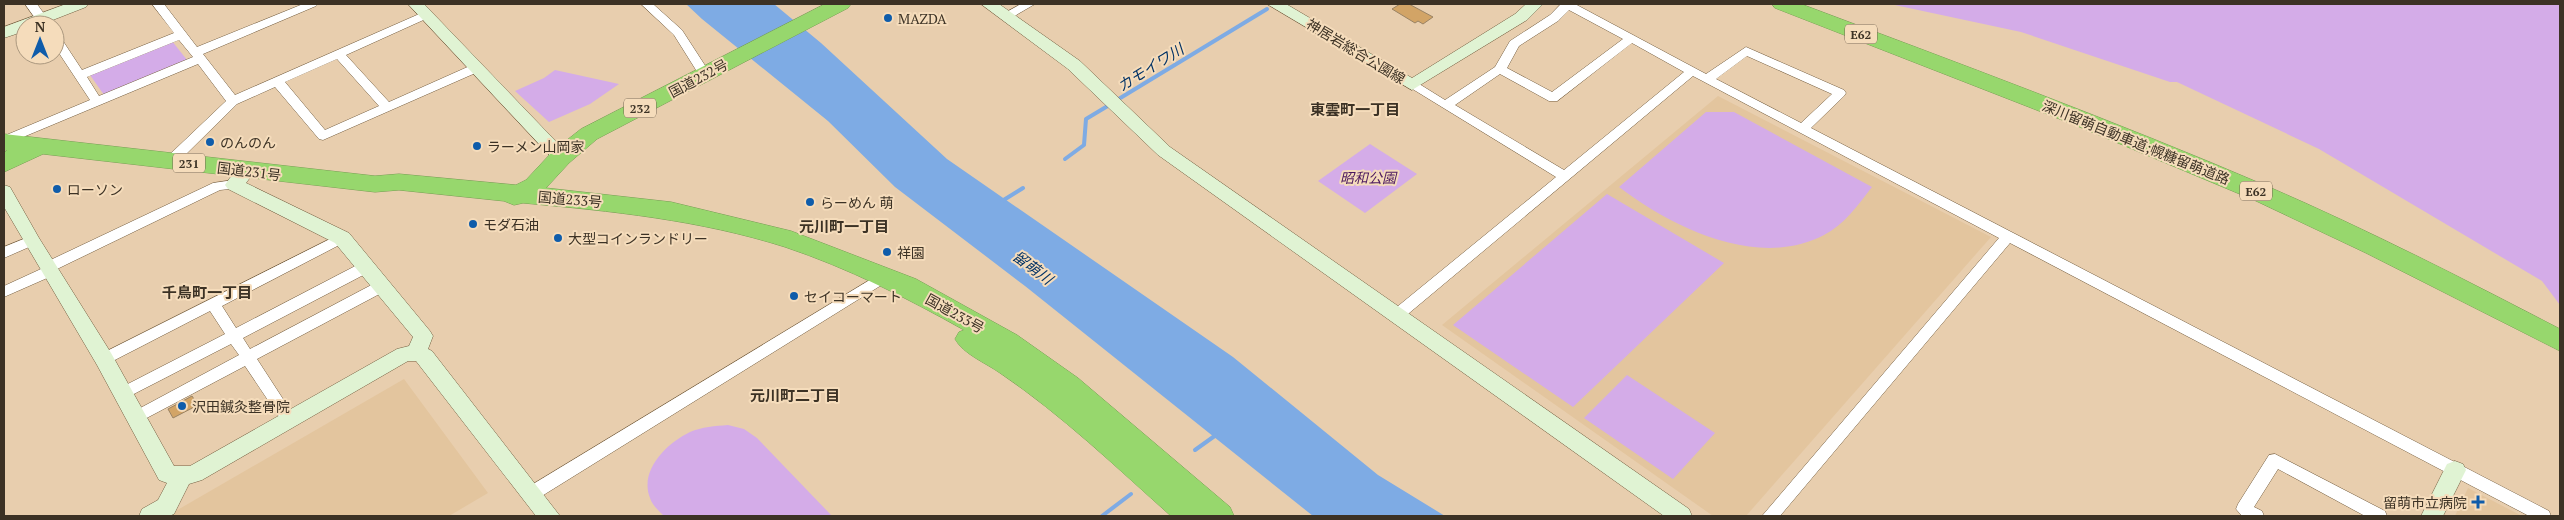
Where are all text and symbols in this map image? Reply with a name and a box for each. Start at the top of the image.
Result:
place label: MAZDA [898,9,947,28]
marker: MAZDA [882,12,894,24]
street label: 神居岩総合公園線 [1303,14,1409,88]
north arrow [15,15,65,65]
text: N [35,17,46,36]
road number: E62 [1845,24,1877,44]
water label: カモイワ川 [1113,38,1189,95]
street label: 国道232号 [665,54,731,102]
street label: 深川留萌自動車道;幌糠留萌道路 [2039,96,2233,188]
road number: 232 [624,99,656,118]
district label: 東雲町一丁目 [1310,99,1400,119]
place label: のんのん [220,133,276,152]
marker: のんのん [204,136,216,148]
place label: ラーメン山岡家 [487,137,584,156]
marker: ラーメン山岡家 [471,140,483,152]
road number: 231 [173,154,205,172]
street label: 国道231号 [216,158,282,184]
park label: 昭和公園 [1340,168,1398,187]
place label: ローソン [67,180,123,199]
road number: E62 [2240,182,2272,200]
marker: ローソン [51,183,63,195]
street label: 国道233号 [537,187,603,211]
place label: らーめん 萌 [820,193,893,212]
marker: らーめん 萌 [804,196,816,208]
place label: モダ石油 [483,215,539,234]
district label: 元川町一丁目 [799,216,889,236]
marker: モダ石油 [467,218,479,230]
place label: 大型コインランドリー [568,229,708,248]
marker: 大型コインランドリー [552,232,564,244]
place label: 祥園 [897,243,925,262]
water label: 留萌川 [1009,245,1059,290]
marker: 祥園 [881,246,893,258]
district label: 千鳥町一丁目 [162,282,252,302]
place label: セイコーマート [804,287,902,306]
street label: 国道233号 [922,289,988,337]
marker: セイコーマート [788,290,800,302]
district label: 元川町二丁目 [750,385,840,405]
place label: 沢田鍼灸整骨院 [192,397,290,416]
marker: 沢田鍼灸整骨院 [176,400,188,412]
place label: 留萌市立病院 [2383,493,2467,512]
marker: 留萌市立病院 [2471,495,2485,509]

